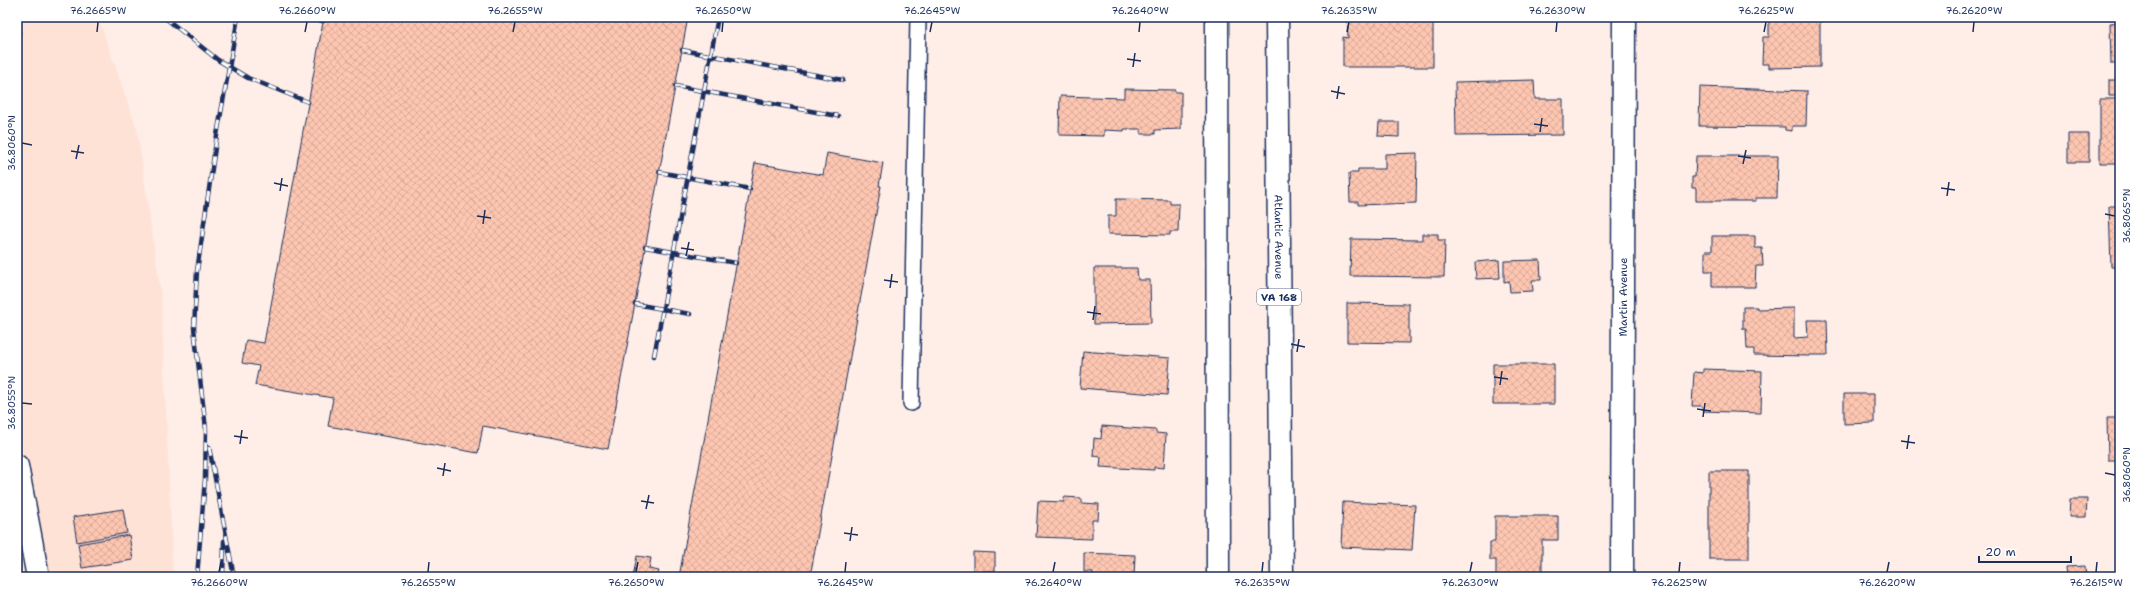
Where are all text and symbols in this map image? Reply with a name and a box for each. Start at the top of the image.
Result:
text: 76.2665°W [70,4,127,17]
text: 76.2660°W [278,4,336,17]
text: 76.2655°W [487,4,543,17]
text: 76.2650°W [695,4,752,17]
text: 76.2645°W [904,4,961,17]
text: 76.2640°W [1111,4,1169,17]
text: 76.2635°W [1321,4,1378,17]
text: 76.2630°W [1528,4,1586,17]
text: 76.2625°W [1738,4,1795,17]
text: 76.2620°W [1945,4,2003,17]
text: 36.8060°N [5,115,18,171]
text: 36.8065°N [2120,189,2133,243]
street label: Atlantic Avenue [1271,194,1286,280]
street label: Martin Avenue [1616,257,1631,337]
road number: VA 168 [1257,289,1301,305]
text: 36.8055°N [5,376,18,430]
text: 36.8060°N [2120,447,2133,503]
scale bar [1979,538,2071,564]
text: 20 m [1985,544,2016,560]
text: 76.2660°W [190,576,248,589]
text: 76.2655°W [400,576,456,589]
text: 76.2650°W [608,576,665,589]
text: 76.2645°W [817,576,874,589]
text: 76.2640°W [1024,576,1082,589]
text: 76.2635°W [1234,576,1291,589]
text: 76.2630°W [1441,576,1499,589]
text: 76.2625°W [1651,576,1708,589]
text: 76.2620°W [1858,576,1916,589]
text: 76.2615°W [2069,576,2123,589]

